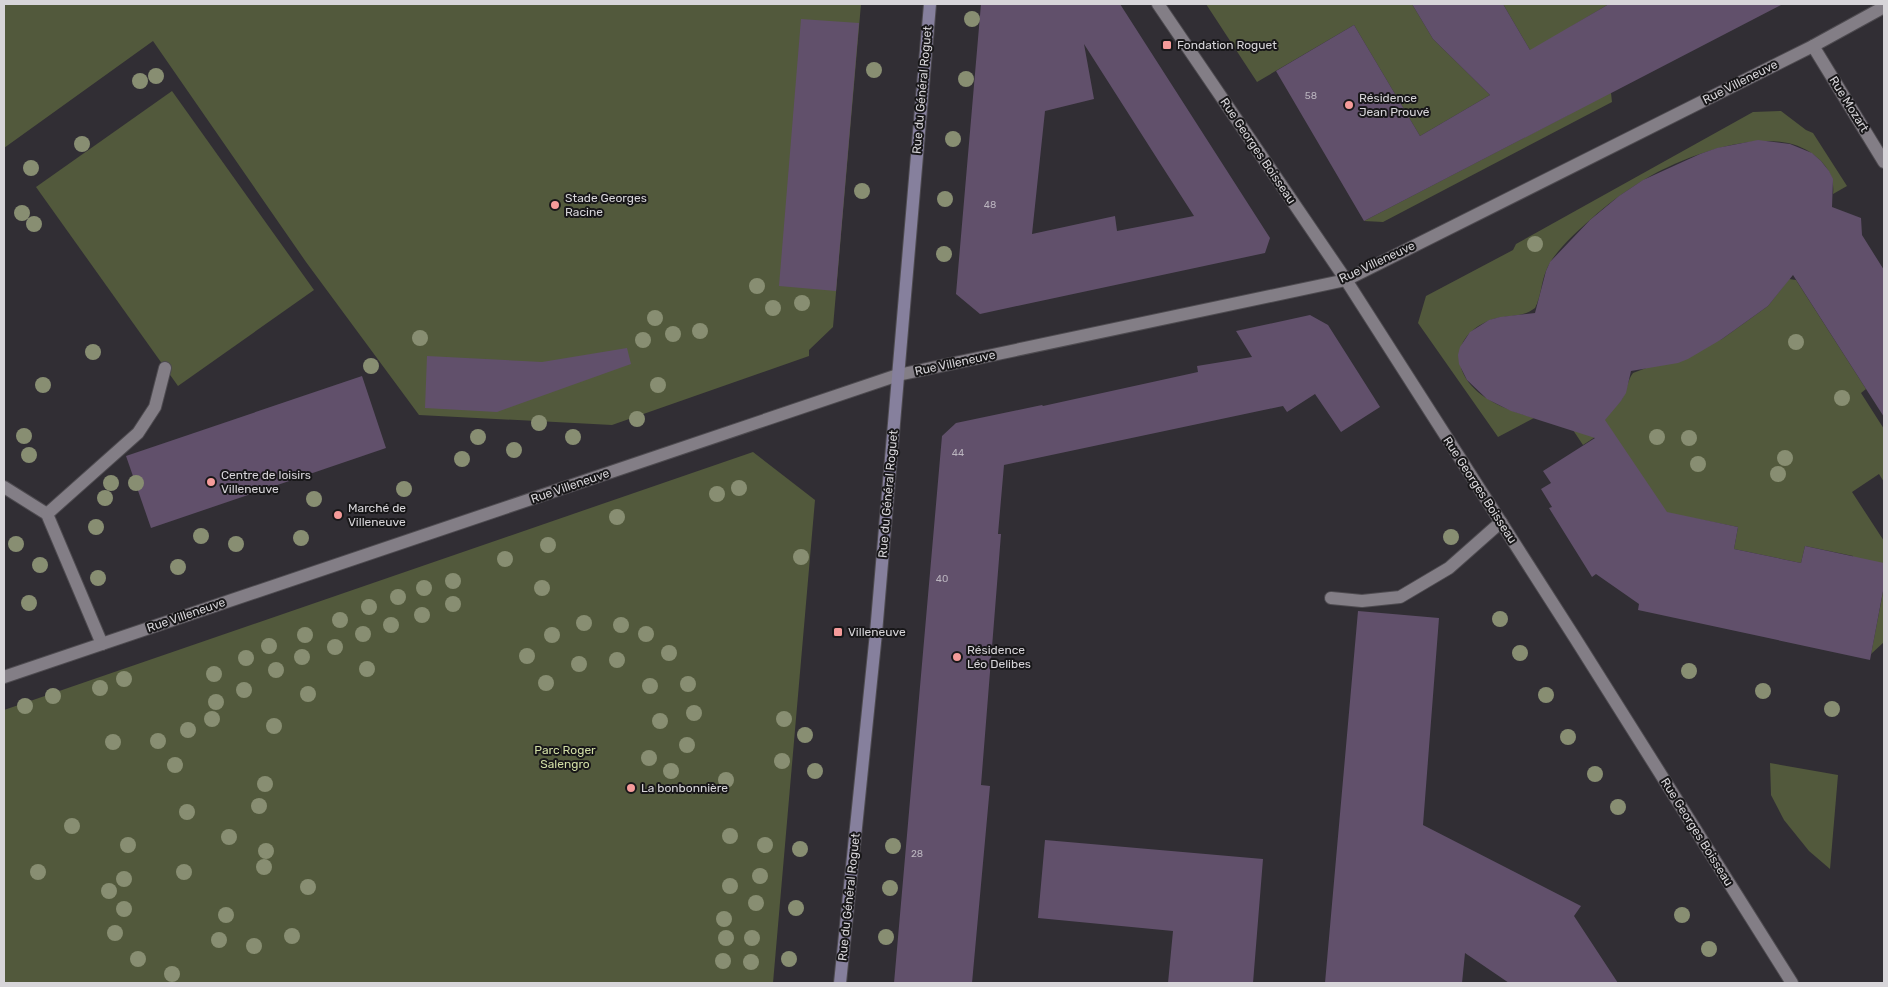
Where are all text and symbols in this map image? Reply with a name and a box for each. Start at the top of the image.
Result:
street label: Rue du Général Roguet [909,25,935,155]
place label: Fondation Roguet [1177,38,1277,52]
marker: Fondation Roguet [1161,39,1173,51]
street label: Rue Villeneuve [1700,57,1780,107]
street label: Rue Mozart [1826,74,1872,135]
house number: 58 [1305,90,1317,102]
place label: Résidence Jean Prouvé [1359,91,1430,119]
street label: Rue Georges Boisseau [1217,95,1299,207]
marker: Résidence Jean Prouvé [1343,99,1355,111]
place label: Stade Georges Racine [565,191,647,219]
marker: Stade Georges Racine [549,199,561,211]
house number: 48 [984,199,996,211]
street label: Rue Villeneuve [1337,238,1417,286]
street label: Rue Villeneuve [913,348,997,378]
street label: Rue du Général Roguet [875,429,901,559]
street label: Rue Georges Boisseau [1440,434,1520,546]
house number: 44 [952,447,964,459]
street label: Rue Villeneuve [529,466,611,506]
place label: Centre de loisirs Villeneuve [221,468,311,496]
marker: Centre de loisirs Villeneuve [205,476,217,488]
place label: Marché de Villeneuve [348,501,406,529]
marker: Marché de Villeneuve [332,509,344,521]
house number: 40 [936,573,948,585]
street label: Rue Villeneuve [145,595,227,635]
place label: Villeneuve [848,625,906,639]
marker: Villeneuve [832,626,844,638]
place label: Résidence Léo Delibes [967,643,1031,671]
marker: Résidence Léo Delibes [951,651,963,663]
park label: Parc Roger Salengro [534,743,596,771]
street label: Rue Georges Boisseau [1658,775,1736,889]
place label: La bonbonnière [641,781,728,795]
marker: La bonbonnière [625,782,637,794]
street label: Rue du Général Roguet [835,832,863,962]
house number: 28 [911,848,923,860]

